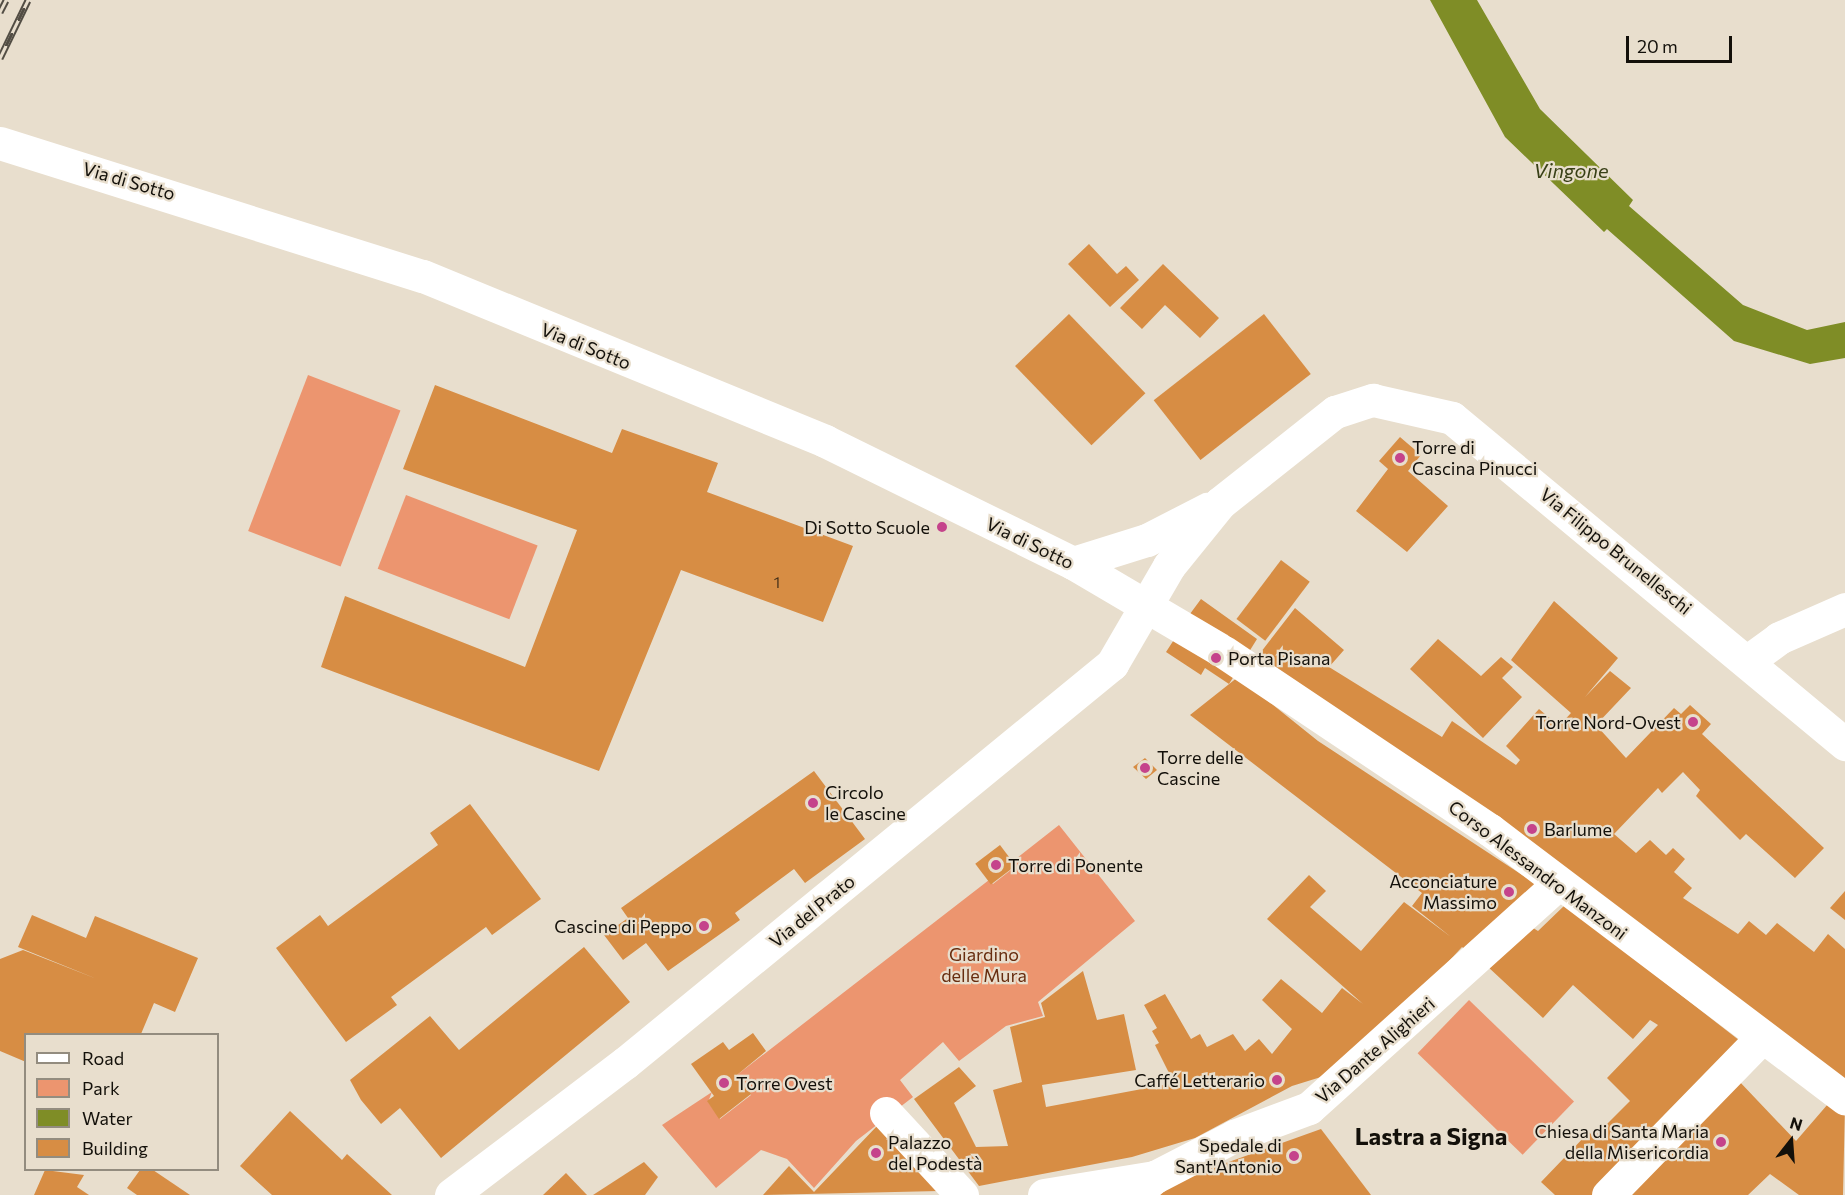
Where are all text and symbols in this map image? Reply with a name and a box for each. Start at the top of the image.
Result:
scale bar [1629,24,1736,62]
text: 20 m [1637,35,1678,57]
street label: Via di Sotto [80,158,178,204]
water label: Vingone [1534,158,1608,182]
street label: Via di Sotto [538,318,634,374]
place label: Torre di Cascina Pinucci [1412,437,1537,480]
marker: Torre di Cascina Pinucci [1393,451,1407,465]
street label: Via Filippo Brunelleschi [1536,483,1696,619]
street label: Via di Sotto [983,512,1077,574]
place label: Di Sotto Scuole [804,516,930,538]
marker: Di Sotto Scuole [935,520,949,534]
house number: 1 [774,574,780,592]
place label: Porta Pisana [1228,647,1330,669]
marker: Porta Pisana [1209,651,1223,665]
place label: Torre Nord-Ovest [1535,711,1681,733]
marker: Torre Nord-Ovest [1686,715,1700,729]
place label: Torre delle Cascine [1157,747,1243,789]
marker: Torre delle Cascine [1138,761,1152,775]
place label: Circolo le Cascine [825,782,906,824]
marker: Circolo le Cascine [806,796,820,810]
street label: Corso Alessandro Manzoni [1445,796,1631,944]
place label: Barlume [1544,818,1612,840]
marker: Barlume [1525,822,1539,836]
place label: Torre di Ponente [1008,854,1143,876]
marker: Torre di Ponente [989,858,1003,872]
street label: Via del Prato [765,870,859,952]
place label: Acconciature Massimo [1389,871,1497,914]
marker: Acconciature Massimo [1502,885,1516,899]
place label: Cascine di Peppo [554,915,692,937]
marker: Cascine di Peppo [697,919,711,933]
park label: Giardino delle Mura [941,944,1027,986]
street label: Via Dante Alighieri [1311,992,1439,1108]
legend [24,1033,219,1171]
text: Road [82,1047,124,1069]
place label: Caffé Letterario [1134,1069,1265,1091]
place label: Torre Ovest [736,1072,833,1094]
marker: Caffé Letterario [1270,1073,1284,1087]
marker: Torre Ovest [717,1076,731,1090]
text: Park [82,1077,120,1099]
text: Water [82,1107,133,1129]
north arrow [1761,1111,1821,1171]
text: N [1788,1112,1805,1134]
place label: Chiesa di Santa Maria della Misericordia [1534,1121,1709,1164]
district label: Lastra a Signa [1355,1122,1507,1150]
place label: Palazzo del Podestà [888,1132,982,1174]
place label: Spedale di Sant'Antonio [1175,1135,1282,1178]
marker: Chiesa di Santa Maria della Misericordia [1714,1135,1728,1149]
text: Building [82,1137,148,1159]
marker: Palazzo del Podestà [869,1146,883,1160]
marker: Spedale di Sant'Antonio [1287,1149,1301,1163]

